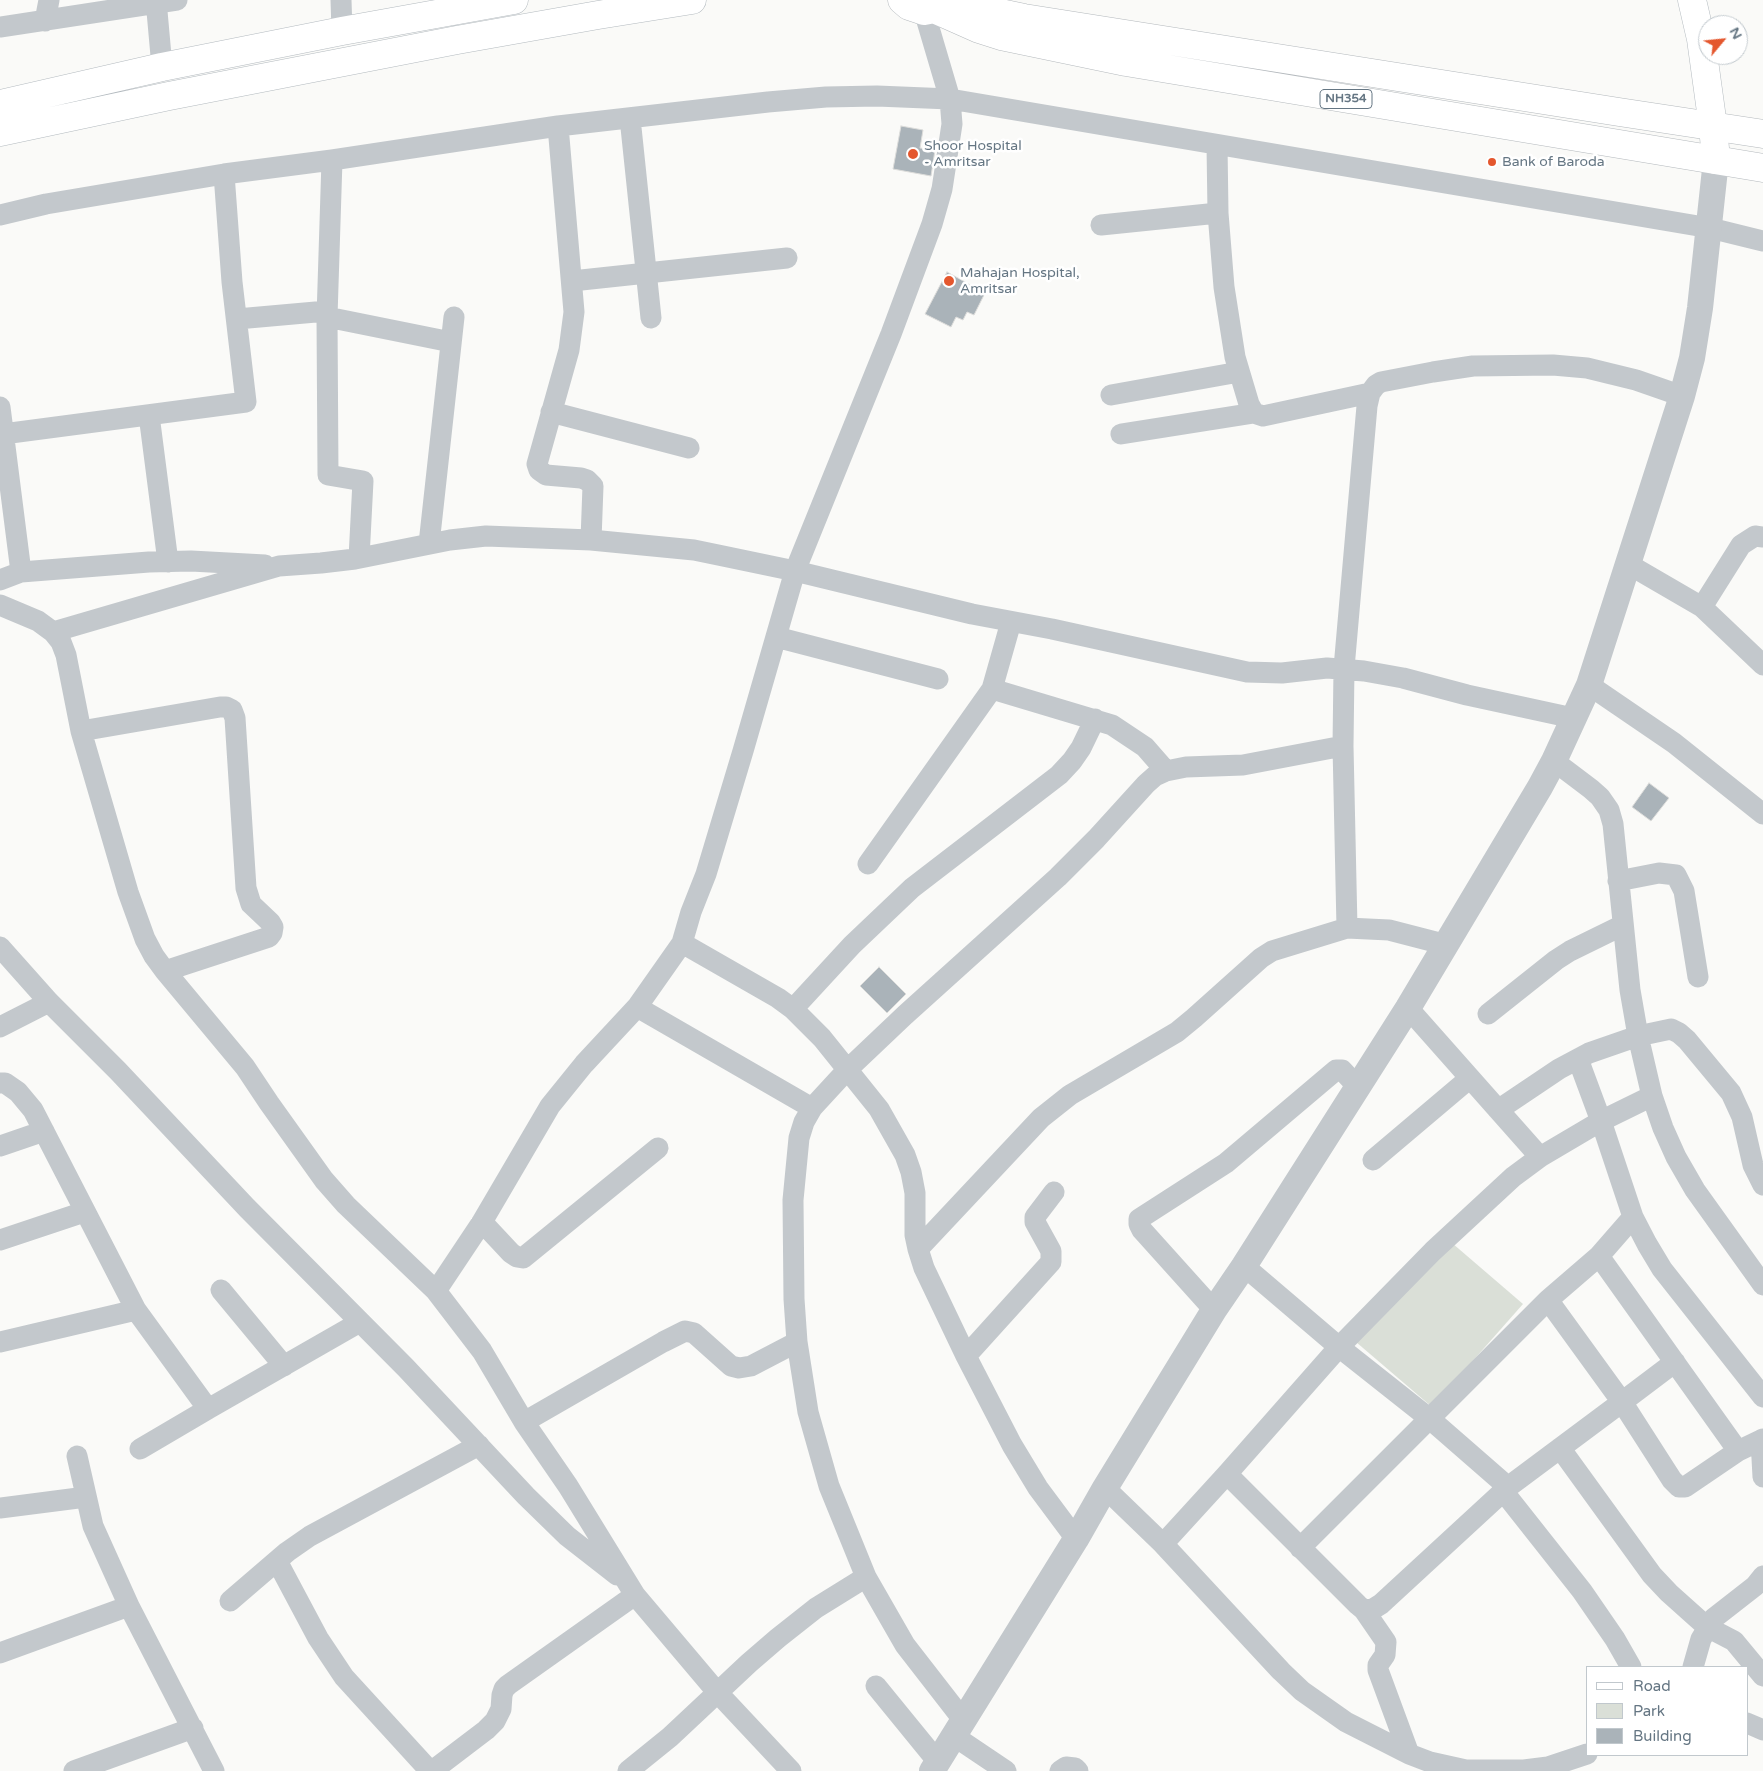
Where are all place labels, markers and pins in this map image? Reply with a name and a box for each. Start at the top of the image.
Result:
place label: Shoor Hospital - Amritsar [924,138,1022,170]
marker: Shoor Hospital - Amritsar [906,147,920,161]
place label: Bank of Baroda [1502,154,1605,170]
marker: Bank of Baroda [1486,156,1498,168]
place label: Mahajan Hospital, Amritsar [960,265,1080,298]
marker: Mahajan Hospital, Amritsar [942,274,956,288]

